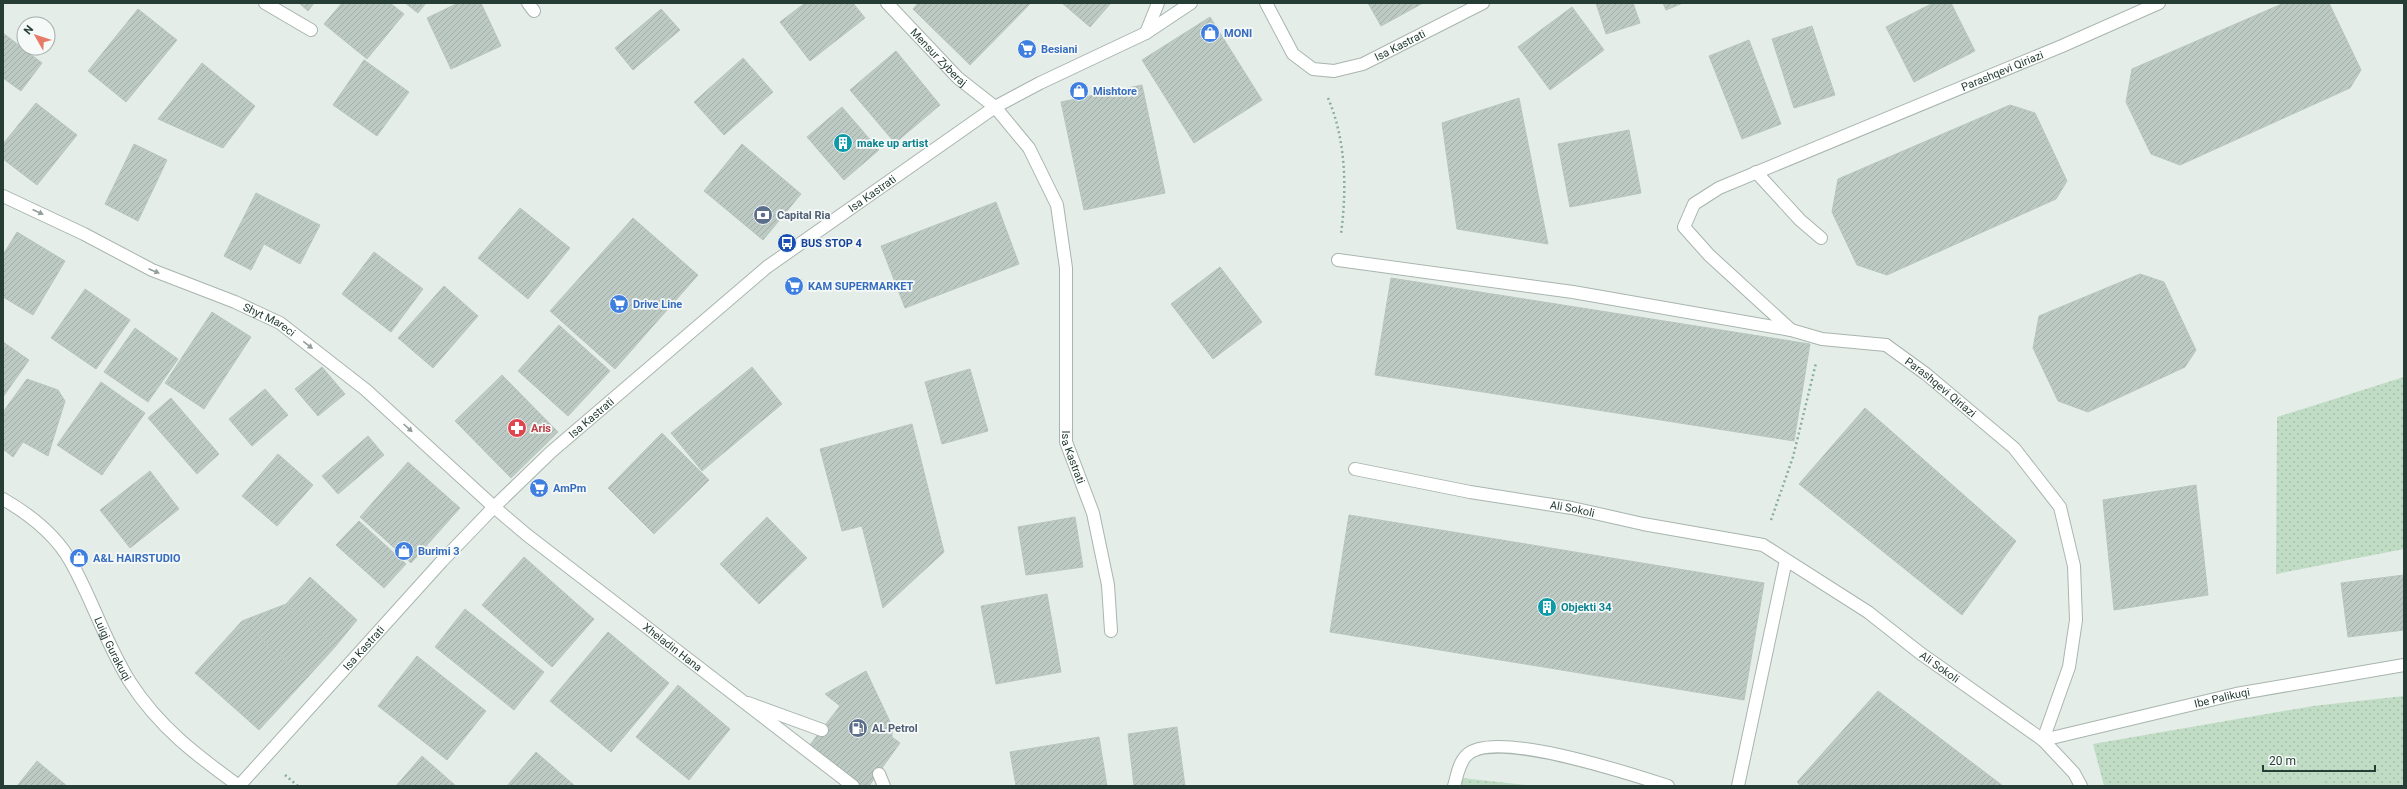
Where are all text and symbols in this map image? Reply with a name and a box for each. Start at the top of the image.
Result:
north arrow [16,16,56,56]
shop icon: MONI [1199,22,1221,44]
text: N [21,23,36,37]
street label: Mensur Zyberaj [907,26,969,89]
place label: MONI [1224,27,1252,40]
street label: Isa Kastrati [1372,27,1428,64]
supermarket icon: Besiani [1016,38,1038,60]
place label: Besiani [1041,43,1078,56]
street label: Parashqevi Qiriazi [1959,48,2045,94]
shop icon: Mishtore [1068,80,1090,102]
place label: Mishtore [1093,85,1137,98]
building icon: make up artist [832,132,854,154]
place label: make up artist [857,137,928,150]
street label: Isa Kastrati [846,172,899,215]
bank icon: Capital Ria [752,204,774,226]
one-way arrow [33,209,44,215]
place label: Capital Ria [777,209,830,222]
bus stop icon: BUS STOP 4 [776,232,798,254]
place label: BUS STOP 4 [801,237,863,250]
one-way arrow [149,268,160,274]
supermarket icon: KAM SUPERMARKET [783,275,805,297]
place label: KAM SUPERMARKET [808,280,914,293]
supermarket icon: Drive Line [608,293,630,315]
place label: Drive Line [633,298,682,311]
street label: Shyt Mareci [241,301,298,339]
one-way arrow [303,341,314,349]
street label: Parashqevi Qiriazi [1902,355,1978,420]
street label: Isa Kastrati [566,395,617,441]
pharmacy icon: Aris [506,417,528,439]
place label: Aris [531,422,551,435]
one-way arrow [403,424,413,433]
street label: Isa Kastrati [1058,431,1087,486]
supermarket icon: AmPm [528,477,550,499]
place label: AmPm [553,482,586,495]
street label: Ali Sokoli [1549,499,1596,520]
shop icon: Burimi 3 [393,540,415,562]
place label: Burimi 3 [418,545,460,558]
shop icon: A&L HAIRSTUDIO [68,547,90,569]
place label: A&L HAIRSTUDIO [93,552,181,565]
building icon: Objekti 34 [1536,596,1558,618]
place label: Objekti 34 [1561,601,1612,614]
street label: Luigj Gurakuqi [91,615,134,683]
street label: Xheladin Hana [640,621,704,674]
street label: Isa Kastrati [341,623,387,673]
street label: Ali Sokoli [1917,649,1962,686]
street label: Ibe Palikuqi [2193,686,2251,711]
fuel station icon: AL Petrol [847,717,869,739]
place label: AL Petrol [872,722,918,735]
scale bar [2263,747,2375,773]
text: 20 m [2269,754,2296,768]

